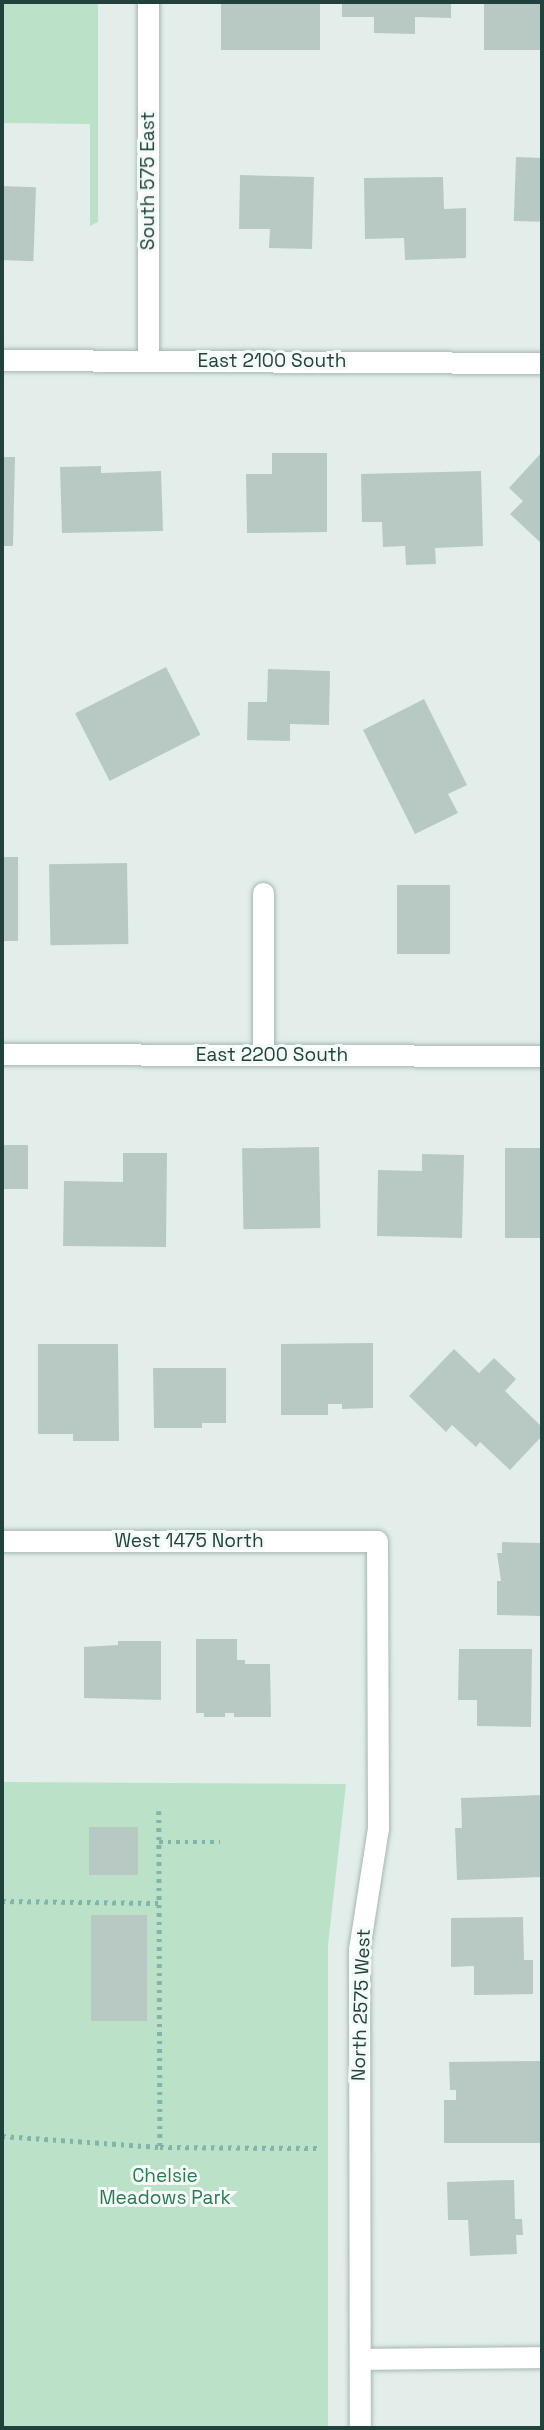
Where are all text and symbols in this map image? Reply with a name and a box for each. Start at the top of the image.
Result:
street label: South 575 East [137,112,159,250]
street label: East 2100 South [197,350,347,372]
street label: East 2200 South [196,1044,348,1066]
street label: West 1475 North [114,1530,264,1552]
street label: North 2575 West [347,1928,375,2082]
park label: Chelsie Meadows Park [99,2165,231,2209]

